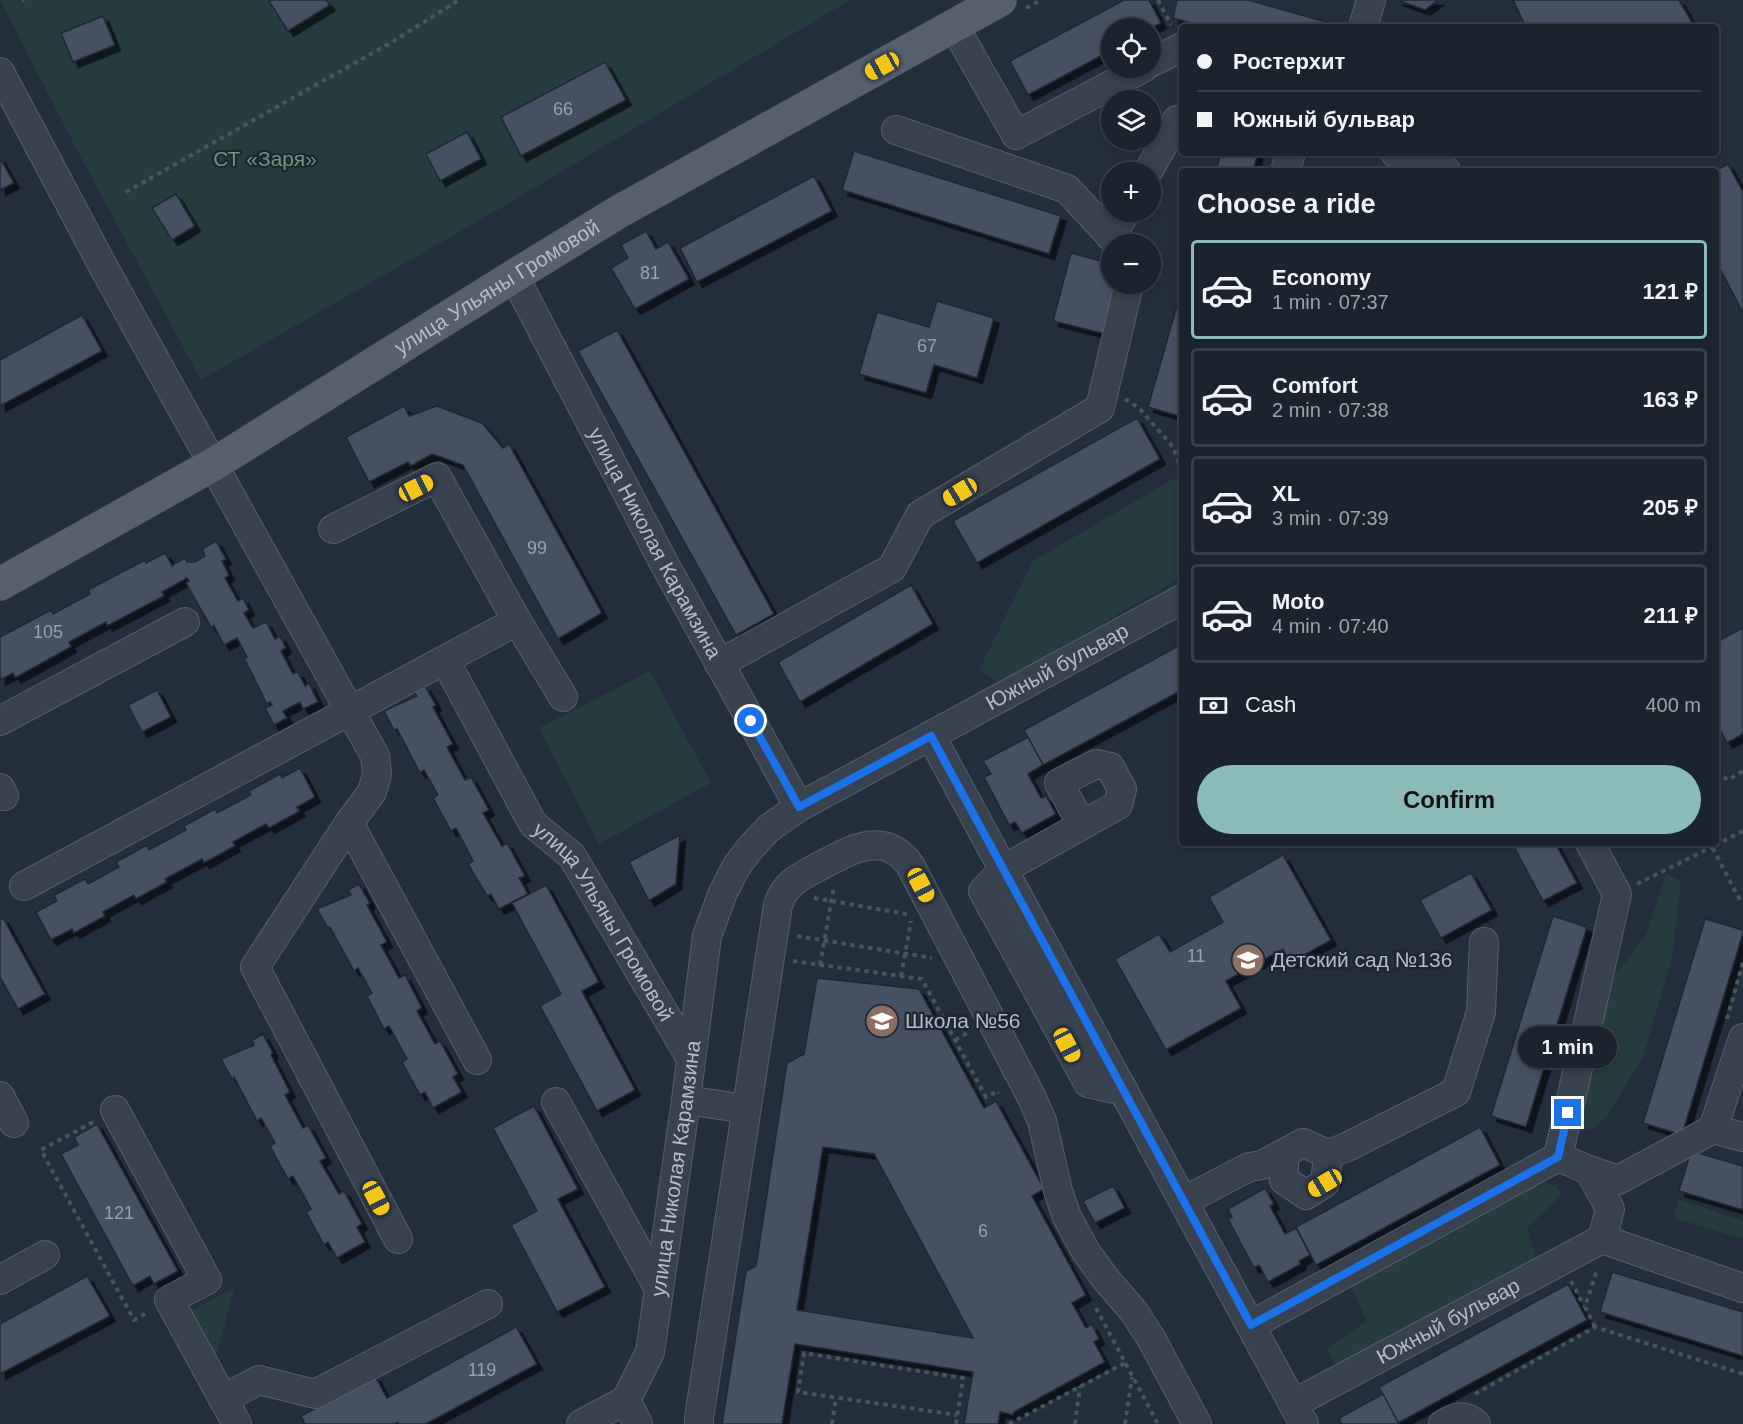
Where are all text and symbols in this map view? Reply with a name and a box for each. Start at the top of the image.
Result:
map controls [1101,18,1161,294]
button: locate [1101,18,1161,78]
car [862,49,902,83]
text: Ростерхит [1233,49,1345,74]
button: layers [1101,90,1161,150]
house number: 66 [553,99,573,119]
text: Южный бульвар [1233,107,1415,132]
park label: СТ «Заря» [213,147,317,170]
button: + [1101,162,1161,222]
text: Choose a ride [1197,189,1376,219]
street label: улица Ульяны Громовой [390,215,603,359]
button: − [1101,234,1161,294]
house number: 81 [640,263,660,283]
icon: car [1200,263,1254,317]
text: Economy [1272,265,1371,290]
text: 121 ₽ [1642,279,1698,304]
text: 1 min · 07:37 [1272,291,1389,313]
house number: 67 [917,336,937,356]
icon: car [1200,371,1254,425]
text: Comfort [1272,373,1358,398]
text: 163 ₽ [1642,387,1698,412]
text: 2 min · 07:38 [1272,399,1389,421]
street label: улица Николая Карамзина [584,424,727,663]
car [396,472,436,504]
car [940,475,980,509]
icon: car [1200,479,1254,533]
text: XL [1272,481,1300,506]
text: 205 ₽ [1642,495,1698,520]
text: 3 min · 07:39 [1272,507,1389,529]
house number: 99 [527,538,547,558]
icon: car [1200,587,1254,641]
text: Moto [1272,589,1325,614]
text: 211 ₽ [1644,603,1698,628]
text: 4 min · 07:40 [1272,615,1389,637]
street label: Южный бульвар [982,618,1132,714]
house number: 105 [33,622,63,642]
icon: cash [1197,689,1230,722]
text: Cash [1245,692,1296,717]
text: 400 m [1645,694,1701,716]
route start [737,707,764,734]
button: Confirm [1197,765,1701,834]
street label: улица Ульяны Громовой [529,817,678,1025]
car [905,865,937,905]
school or university icon: Детский сад №136 [1230,942,1266,978]
house number: 11 [1187,946,1205,966]
place label: Детский сад №136 [1271,948,1452,971]
school or university icon: Школа №56 [864,1003,900,1039]
place label: Школа №56 [905,1009,1021,1032]
car [1051,1025,1083,1065]
callout: 1 min [1518,1026,1618,1068]
text: 1 min [1541,1036,1594,1058]
street label: улица Николая Карамзина [646,1039,705,1298]
route end [1554,1099,1581,1126]
car [1305,1166,1345,1200]
car [360,1178,392,1218]
house number: 121 [104,1203,134,1223]
house number: 6 [978,1221,988,1241]
street label: Южный бульвар [1373,1273,1523,1368]
house number: 119 [468,1360,496,1380]

